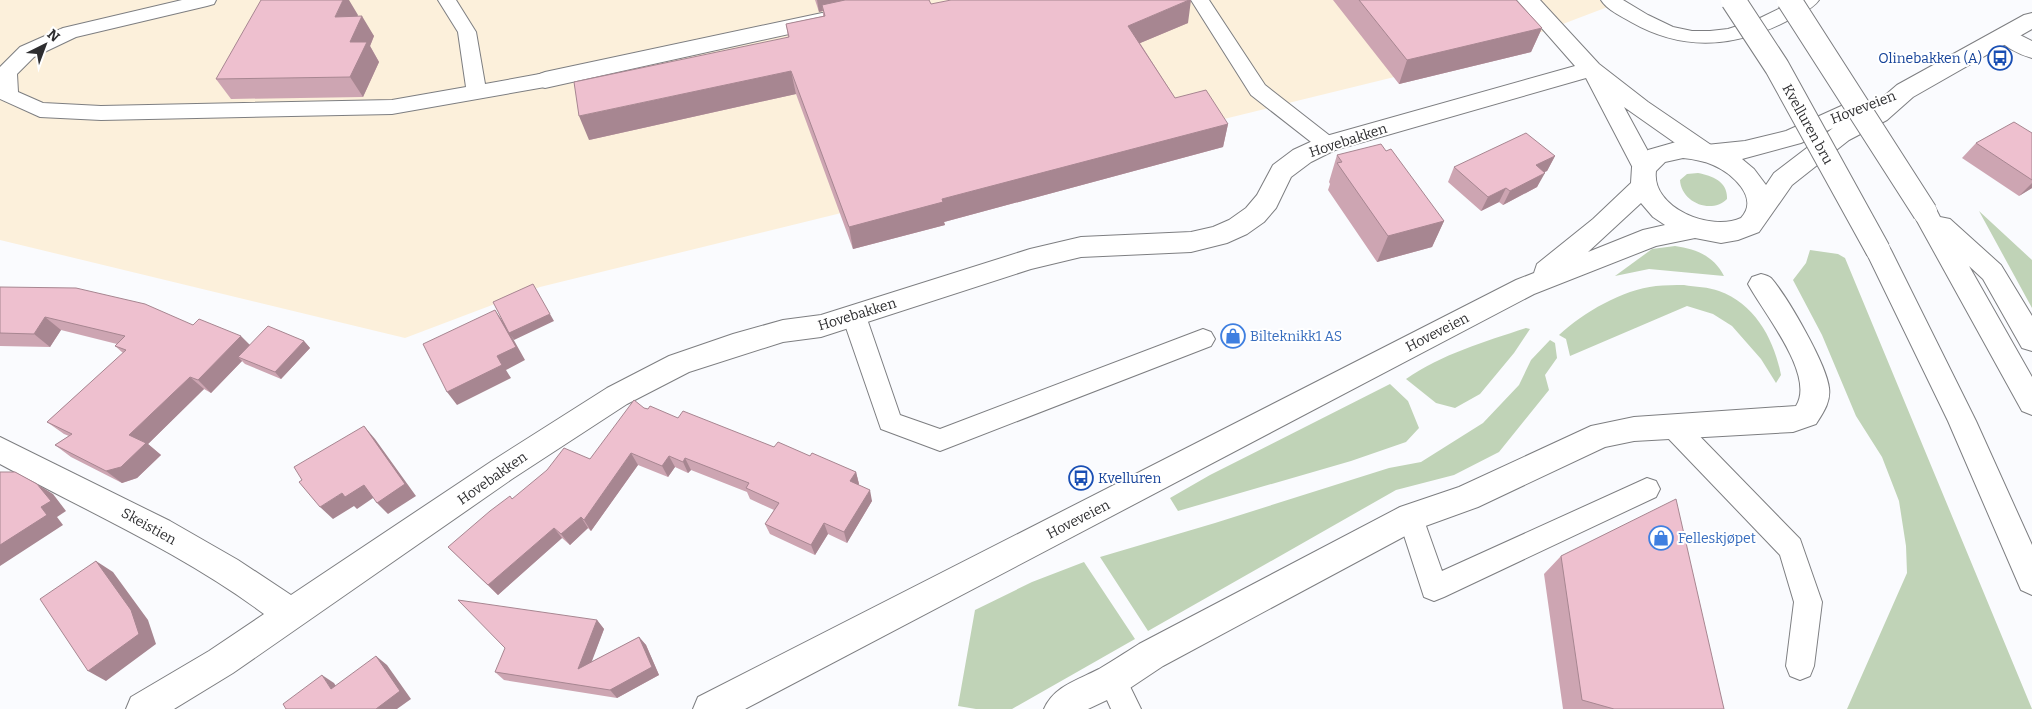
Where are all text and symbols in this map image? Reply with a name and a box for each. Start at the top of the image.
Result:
north arrow [20,20,70,70]
text: N [44,26,63,46]
bus stop icon: Olinebakken (A) [1987,45,2013,71]
place label: Olinebakken (A) [1878,50,1982,67]
street label: Kvelluren bru [1779,81,1837,168]
street label: Hoveveien [1828,87,1898,128]
street label: Hovebakken [1307,120,1389,161]
street label: Hovebakken [816,294,898,334]
street label: Hoveveien [1403,309,1472,356]
shop icon: Bilteknikk1 AS [1220,323,1246,349]
place label: Bilteknikk1 AS [1250,328,1342,345]
street label: Hovebakken [454,448,530,509]
bus stop icon: Kvelluren [1068,465,1094,491]
place label: Kvelluren [1098,470,1162,487]
street label: Hoveveien [1044,496,1113,543]
street label: Skeistien [118,504,179,549]
shop icon: Felleskjøpet [1648,525,1674,551]
place label: Felleskjøpet [1678,530,1756,547]

